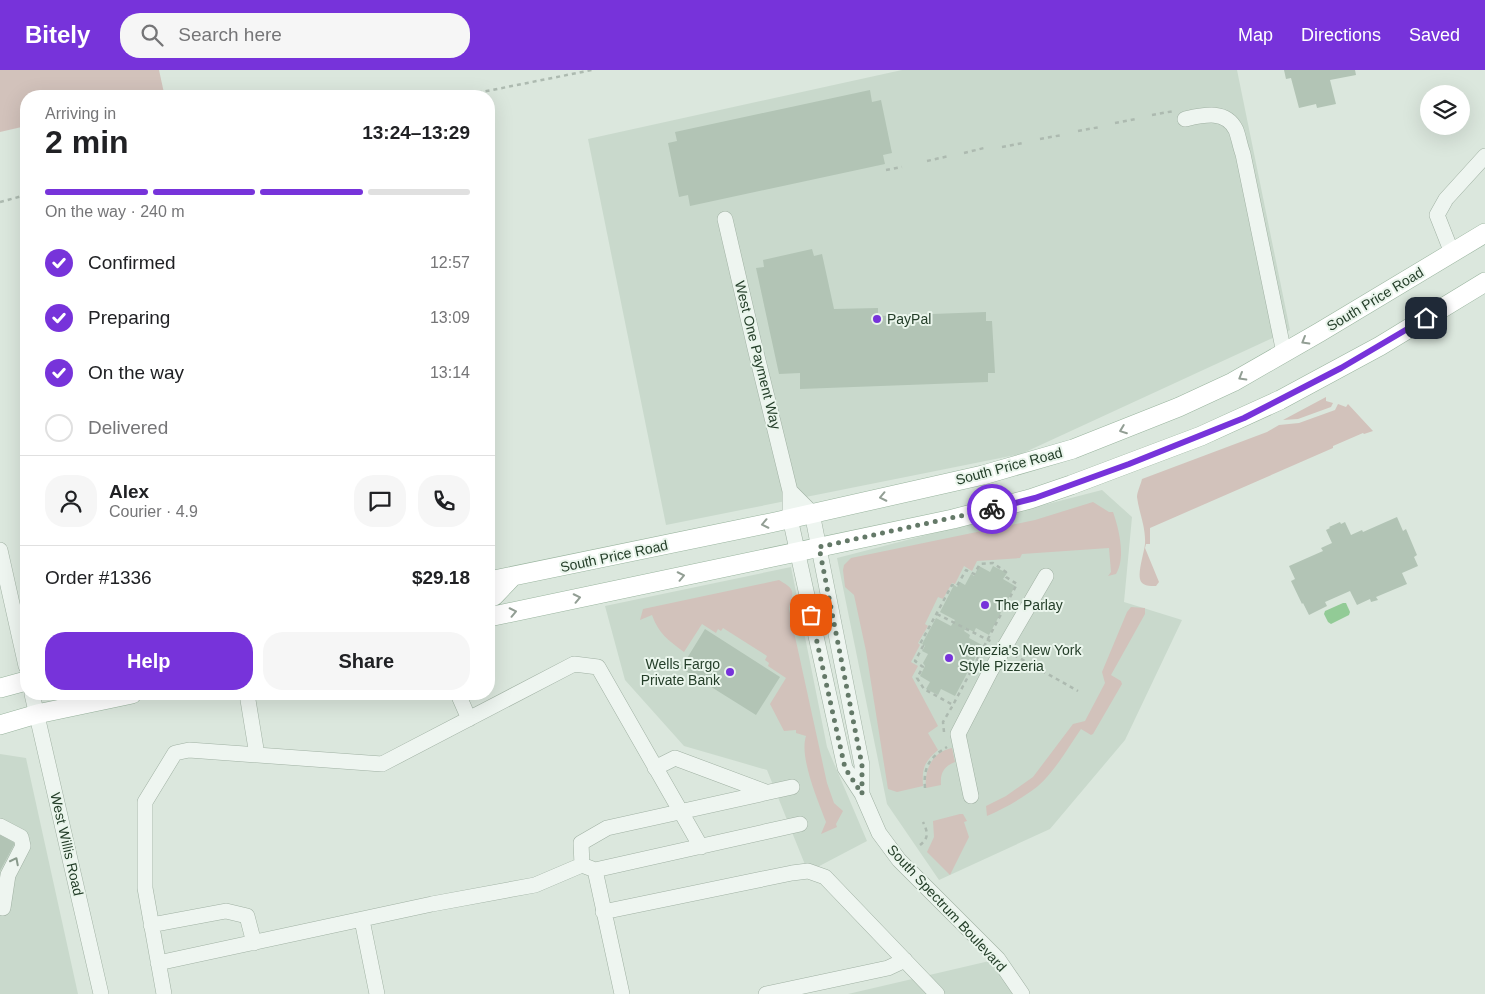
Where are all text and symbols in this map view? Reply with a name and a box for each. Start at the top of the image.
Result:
search box [120,13,470,58]
text: Bitely [25,21,90,48]
icon: search [138,21,166,49]
text: Search here [178,24,282,45]
text: Map [1238,25,1273,45]
text: Directions [1301,25,1381,45]
text: Saved [1409,25,1460,45]
map controls [1420,85,1470,135]
button: layers [1420,85,1470,135]
text: Arriving in [45,105,116,122]
text: 13:24–13:29 [362,122,470,143]
text: 2 min [45,124,129,160]
text: On the way · 240 m [45,203,185,220]
icon: check [45,249,73,277]
text: Confirmed [88,252,176,273]
text: 12:57 [430,254,470,271]
street label: South Price Road [1324,264,1426,334]
street label: West One Payment Way [732,279,784,431]
pin [1405,297,1447,339]
icon: check [45,304,73,332]
icon: home [1412,304,1440,332]
text: Preparing [88,307,170,328]
text: 13:09 [430,309,470,326]
place label: PayPal [887,311,931,327]
marker: PayPal [871,313,883,325]
one-way arrow [1301,334,1310,344]
icon: check [45,359,73,387]
text: On the way [88,362,184,383]
text: 13:14 [430,364,470,381]
one-way arrow [1238,370,1247,380]
text: Delivered [88,417,168,438]
one-way arrow [1120,424,1128,434]
street label: South Price Road [954,444,1064,488]
button: person [45,475,97,527]
button: chat [354,475,406,527]
button: phone [418,475,470,527]
text: Alex [109,481,149,502]
courier [967,484,1017,534]
one-way arrow [878,491,887,502]
icon: bike [978,495,1006,523]
text: Courier · 4.9 [109,503,198,520]
one-way arrow [760,518,769,529]
street label: South Price Road [559,537,669,575]
text: Order #1336 [45,567,152,588]
text: $29.18 [412,567,470,588]
one-way arrow [676,572,685,582]
one-way arrow [573,594,581,604]
pin [790,594,832,636]
place label: The Parlay [995,597,1063,613]
marker: The Parlay [979,599,991,611]
icon: bag [797,601,825,629]
one-way arrow [509,607,518,618]
button: Help [45,632,253,690]
button: Share [263,632,470,690]
place label: Venezia's New York Style Pizzeria [959,642,1083,674]
marker: Venezia's New York Style Pizzeria [943,652,955,664]
place label: Wells Fargo Private Bank [641,656,721,688]
marker: Wells Fargo Private Bank [724,666,736,678]
street label: West Willis Road [47,791,87,897]
street label: South Spectrum Boulevard [884,841,1010,975]
one-way arrow [9,858,19,867]

